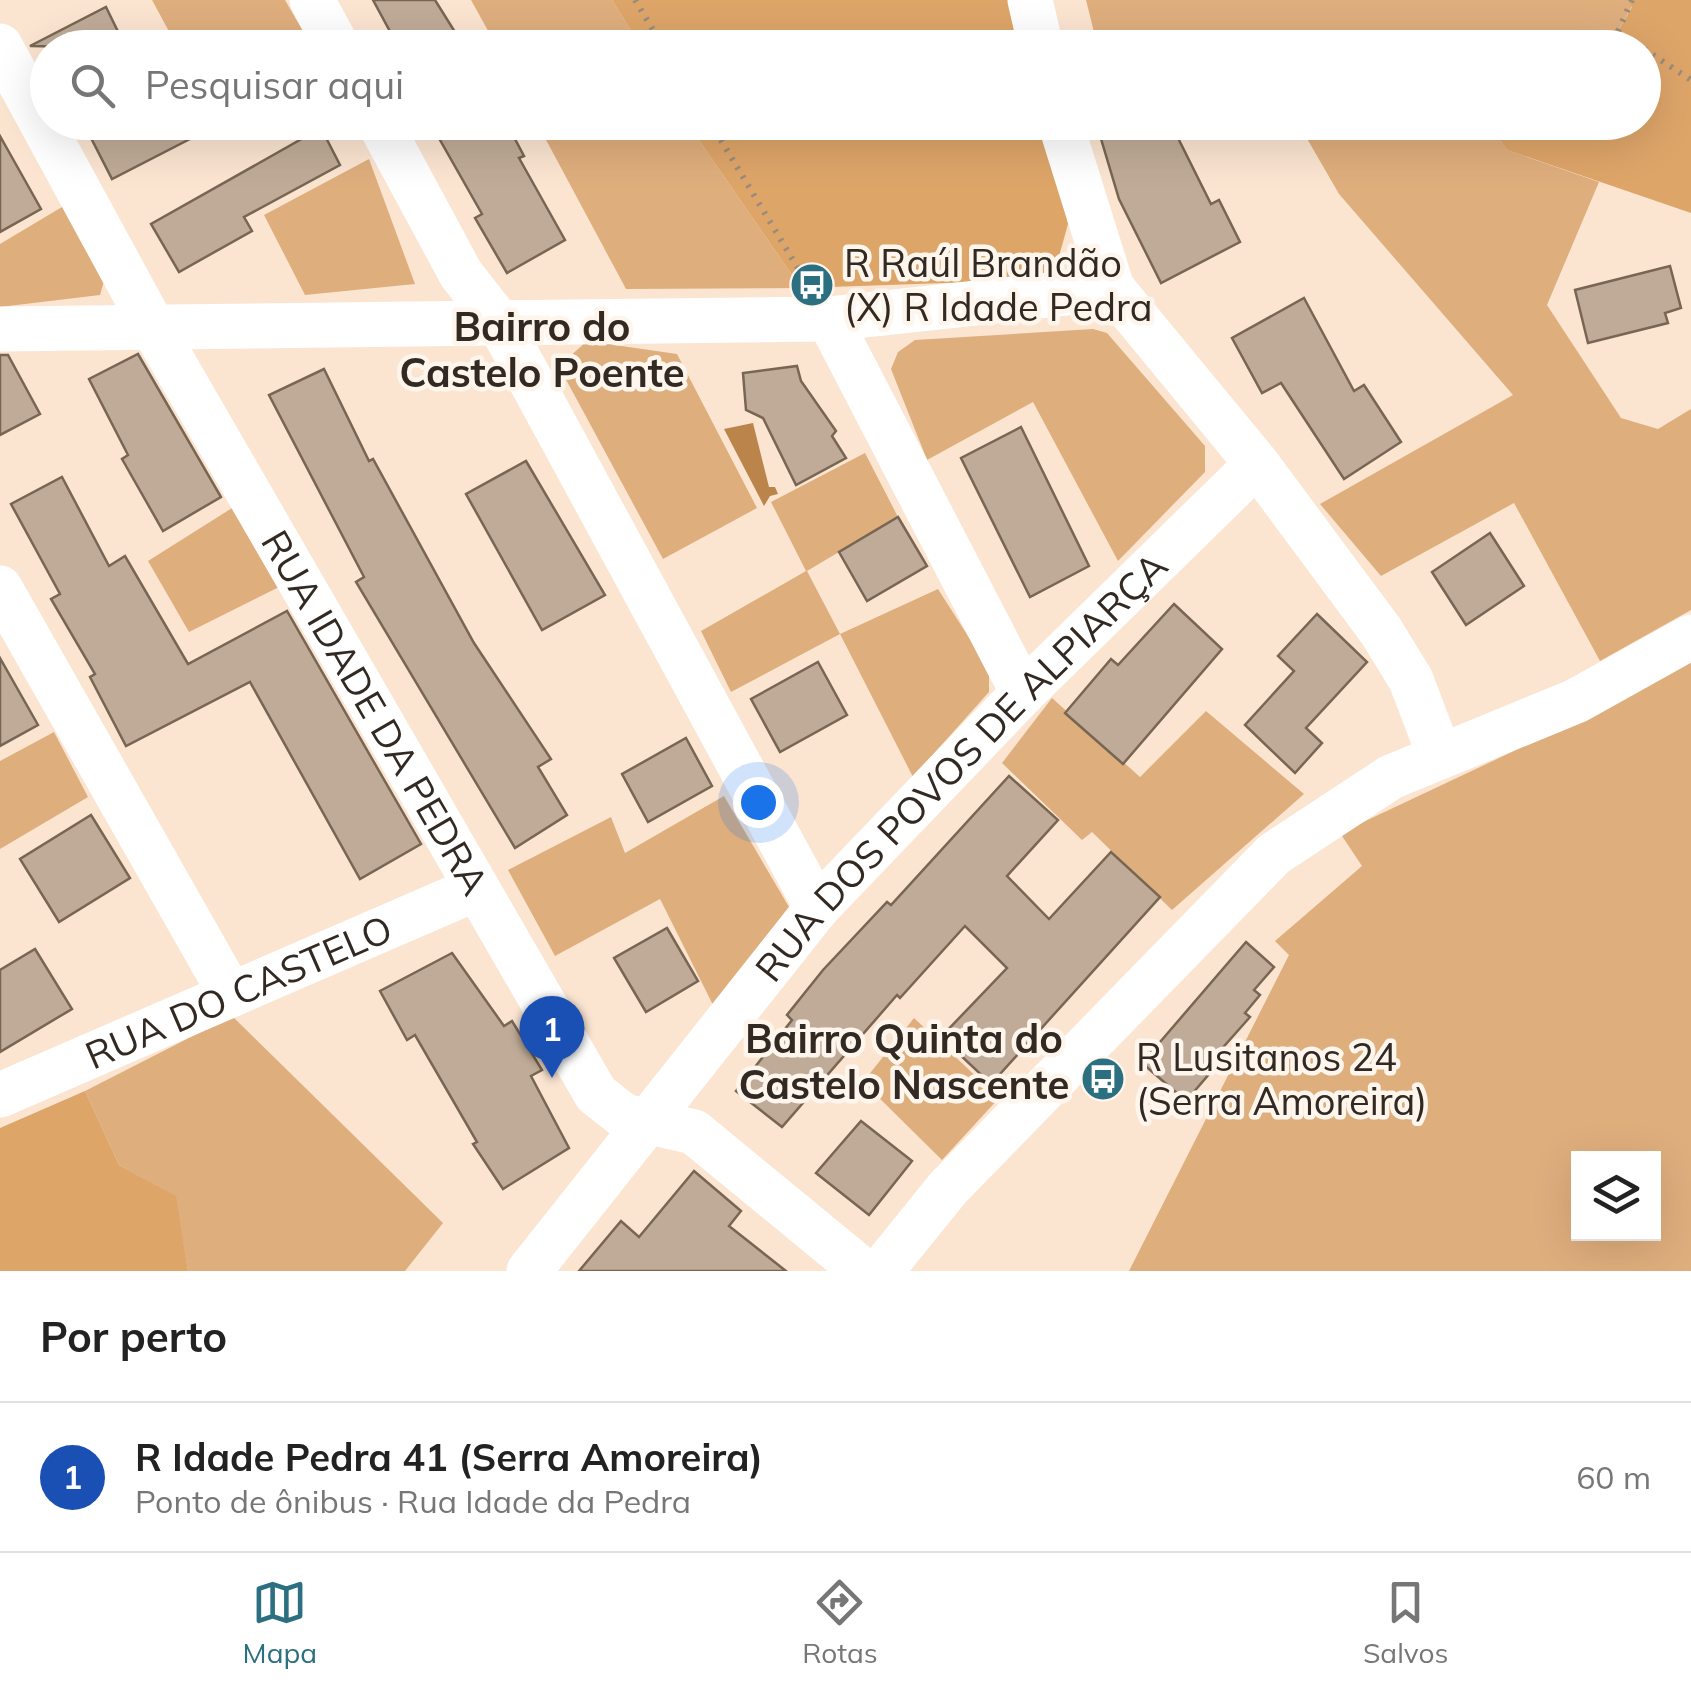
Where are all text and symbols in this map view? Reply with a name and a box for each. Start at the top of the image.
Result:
search box [30,30,1661,140]
icon: search [65,58,120,113]
text: Pesquisar aqui [145,61,404,109]
place label: R Raúl Brandão (X) R Idade Pedra [844,239,1152,331]
bus stop icon: R Raúl Brandão (X) R Idade Pedra [789,262,835,308]
district label: Bairro do Castelo Poente [399,301,685,397]
street label: RUA IDADE DA PEDRA [251,522,500,903]
street label: RUA DOS POVOS DE ALPIARÇA [744,541,1177,991]
your location [733,777,784,828]
street label: RUA DO CASTELO [78,904,399,1079]
pin: 1 [520,996,584,1078]
district label: Bairro Quinta do Castelo Nascente [739,1013,1070,1109]
place label: R Lusitanos 24 (Serra Amoreira) [1136,1033,1427,1125]
bus stop icon: R Lusitanos 24 (Serra Amoreira) [1080,1056,1126,1102]
map controls [1571,1151,1661,1241]
button: layers [1571,1151,1661,1241]
text: Por perto [40,1310,227,1363]
text: R Idade Pedra 41 (Serra Amoreira) [135,1433,763,1481]
text: 1 [63,1457,82,1497]
text: 60 m [1576,1457,1651,1497]
text: Ponto de ônibus · Rua Idade da Pedra [135,1481,691,1521]
tab: Mapa [243,1575,317,1670]
tab: Rotas [802,1575,878,1670]
tab: Salvos [1363,1575,1448,1670]

